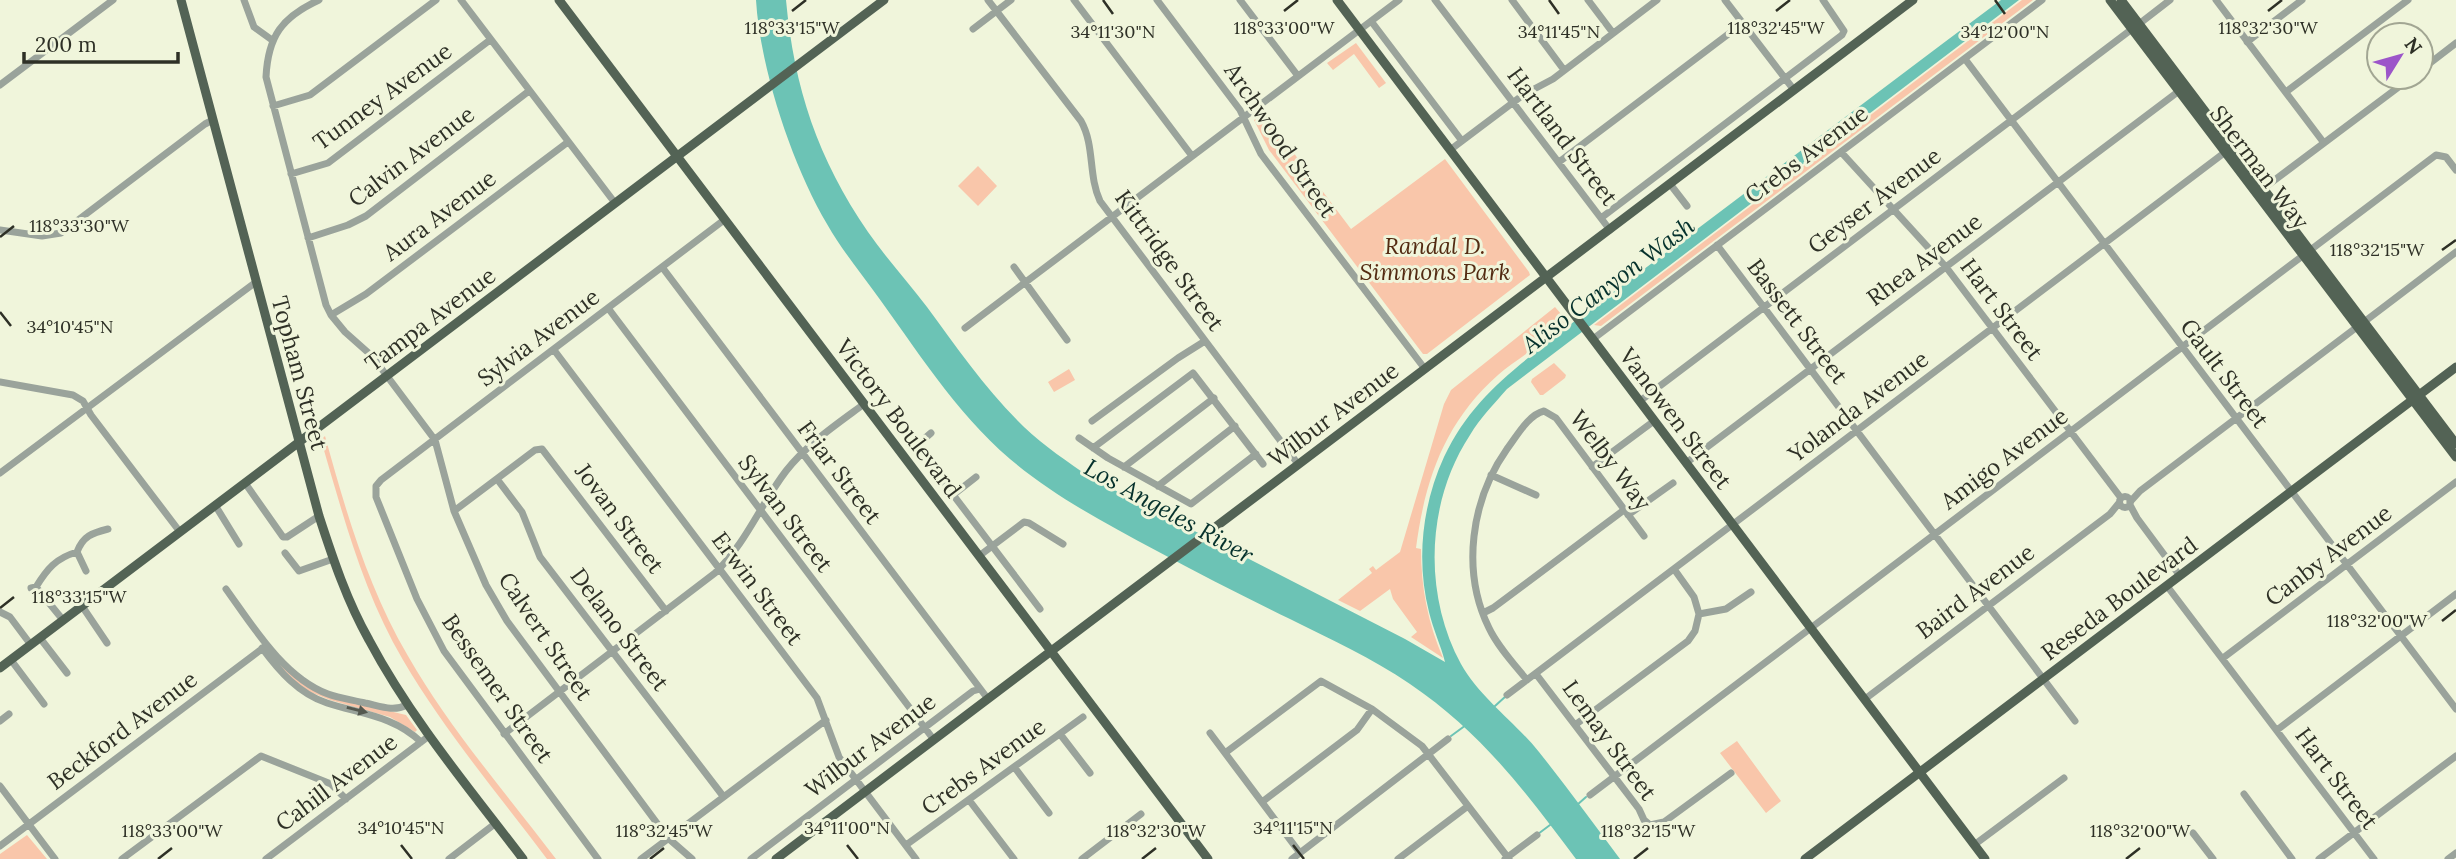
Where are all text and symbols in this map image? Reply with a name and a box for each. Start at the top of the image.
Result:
text: 118°33'15"W [745,16,840,39]
text: 118°33'00"W [1234,16,1335,39]
text: 118°32'45"W [1728,16,1825,39]
text: 118°32'30"W [2218,16,2319,39]
text: 34°11'30"N [1071,20,1155,43]
text: 34°11'45"N [1518,20,1600,43]
text: 34°12'00"N [1960,20,2050,43]
scale bar [24,21,178,65]
north arrow [2365,21,2435,91]
text: 200 m [35,31,97,58]
text: N [2400,33,2428,59]
street label: Tunney Avenue [307,36,457,156]
street label: Archwood Street [1218,56,1343,223]
street label: Hartland Street [1502,61,1625,211]
street label: Crebs Avenue [1739,98,1873,210]
street label: Calvin Avenue [342,99,480,213]
street label: Sherman Way [2204,99,2316,235]
street label: Geyser Avenue [1802,141,1946,259]
street label: Aura Avenue [376,163,501,267]
street label: Kittridge Street [1109,184,1231,336]
street label: Rhea Avenue [1861,206,1987,312]
water label: Aliso Canyon Wash [1515,210,1701,361]
text: 118°33'30"W [29,214,130,237]
park label: Randal D. Simmons Park [1359,231,1511,286]
text: 118°32'15"W [2330,238,2425,261]
street label: Hart Street [1954,252,2050,366]
street label: Bassett Street [1742,253,1854,389]
street label: Tampa Avenue [359,260,501,378]
street label: Sylvia Avenue [471,282,605,392]
street label: Topham Street [266,293,335,453]
street label: Gault Street [2174,313,2276,433]
text: 34°10'45"N [27,315,114,338]
street label: Victory Boulevard [829,332,968,503]
street label: Vanowen Street [1613,341,1739,494]
street label: Yolanda Avenue [1781,344,1934,469]
street label: Wilbur Avenue [1262,355,1404,473]
street label: Amigo Avenue [1934,401,2073,516]
street label: Welby Way [1564,404,1659,516]
street label: Friar Street [792,415,888,529]
street label: Sylvan Street [732,449,840,578]
water label: Los Angeles River [1079,452,1259,570]
street label: Jovan Street [569,456,671,579]
street label: Canby Avenue [2259,498,2397,612]
street label: Erwin Street [706,526,810,651]
street label: Reseda Boulevard [2035,530,2203,666]
street label: Baird Avenue [1910,537,2040,645]
street label: Delano Street [564,562,676,696]
street label: Calvert Street [492,566,600,706]
text: 118°33'15"W [32,585,127,608]
street label: Bessemer Street [436,608,560,768]
text: 118°32'00"W [2327,609,2428,632]
street label: Beckford Avenue [41,664,203,796]
street label: Lemay Street [1557,674,1663,806]
street label: Wilbur Avenue [799,686,941,804]
one-way arrow [346,705,368,716]
street label: Crebs Avenue [915,711,1051,821]
street label: Hart Street [2289,721,2385,835]
street label: Cahill Avenue [269,727,403,837]
text: 34°10'45"N [358,816,445,839]
text: 34°11'00"N [804,816,890,839]
text: 34°11'15"N [1253,816,1333,839]
text: 118°33'00"W [122,819,223,842]
text: 118°32'45"W [616,819,713,842]
text: 118°32'30"W [1106,819,1207,842]
text: 118°32'15"W [1601,819,1696,842]
text: 118°32'00"W [2090,819,2191,842]

